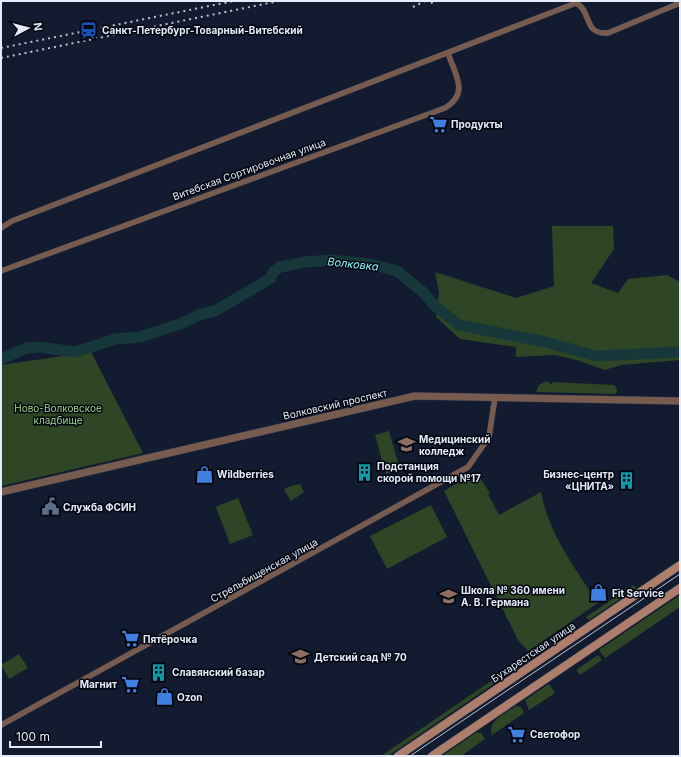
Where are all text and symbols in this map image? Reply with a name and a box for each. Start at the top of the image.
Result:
north arrow [8,8,48,48]
station icon: Санкт-Петербург-Товарный-Витебский [79,20,99,40]
text: N [30,22,45,32]
place label: Санкт-Петербург-Товарный-Витебский [102,24,303,37]
supermarket icon: Продукты [428,114,448,134]
place label: Продукты [451,118,503,131]
street label: Витебская Сортировочная улица [171,136,327,202]
water label: Волковка [327,254,380,274]
street label: Волковский проспект [282,386,389,422]
park label: Ново-Волковское кладбище [14,402,102,426]
place label: Медицинский колледж [419,433,490,457]
school or university icon: Медицинский колледж [396,435,416,455]
place label: Подстанция скорой помощи №17 [377,460,481,484]
building icon: Подстанция скорой помощи №17 [354,462,374,482]
shop icon: Wildberries [194,464,214,484]
place label: Wildberries [217,468,274,480]
place label: Бизнес-центр «ЦНИТА» [543,468,614,492]
building icon: Бизнес-центр «ЦНИТА» [617,470,637,490]
public building icon: Служба ФСИН [40,497,60,517]
place label: Служба ФСИН [63,501,136,514]
street label: Стрельбищенская улица [208,535,320,605]
shop icon: Fit Service [589,583,609,603]
place label: Школа № 360 имени А. В. Германа [461,584,565,608]
school or university icon: Школа № 360 имени А. В. Германа [438,586,458,606]
place label: Fit Service [612,587,664,599]
street label: Бухарестская улица [489,619,577,685]
supermarket icon: Пятёрочка [120,629,140,649]
place label: Пятёрочка [143,633,197,645]
school or university icon: Детский сад № 70 [291,647,311,667]
place label: Детский сад № 70 [314,651,407,663]
building icon: Славянский базар [149,662,169,682]
place label: Славянский базар [172,666,265,678]
supermarket icon: Магнит [120,674,140,694]
place label: Магнит [80,678,117,690]
shop icon: Ozon [154,687,174,707]
place label: Ozon [177,691,203,703]
scale bar [10,723,101,749]
supermarket icon: Светофор [507,724,527,744]
place label: Светофор [530,728,580,740]
text: 100 m [16,729,50,744]

